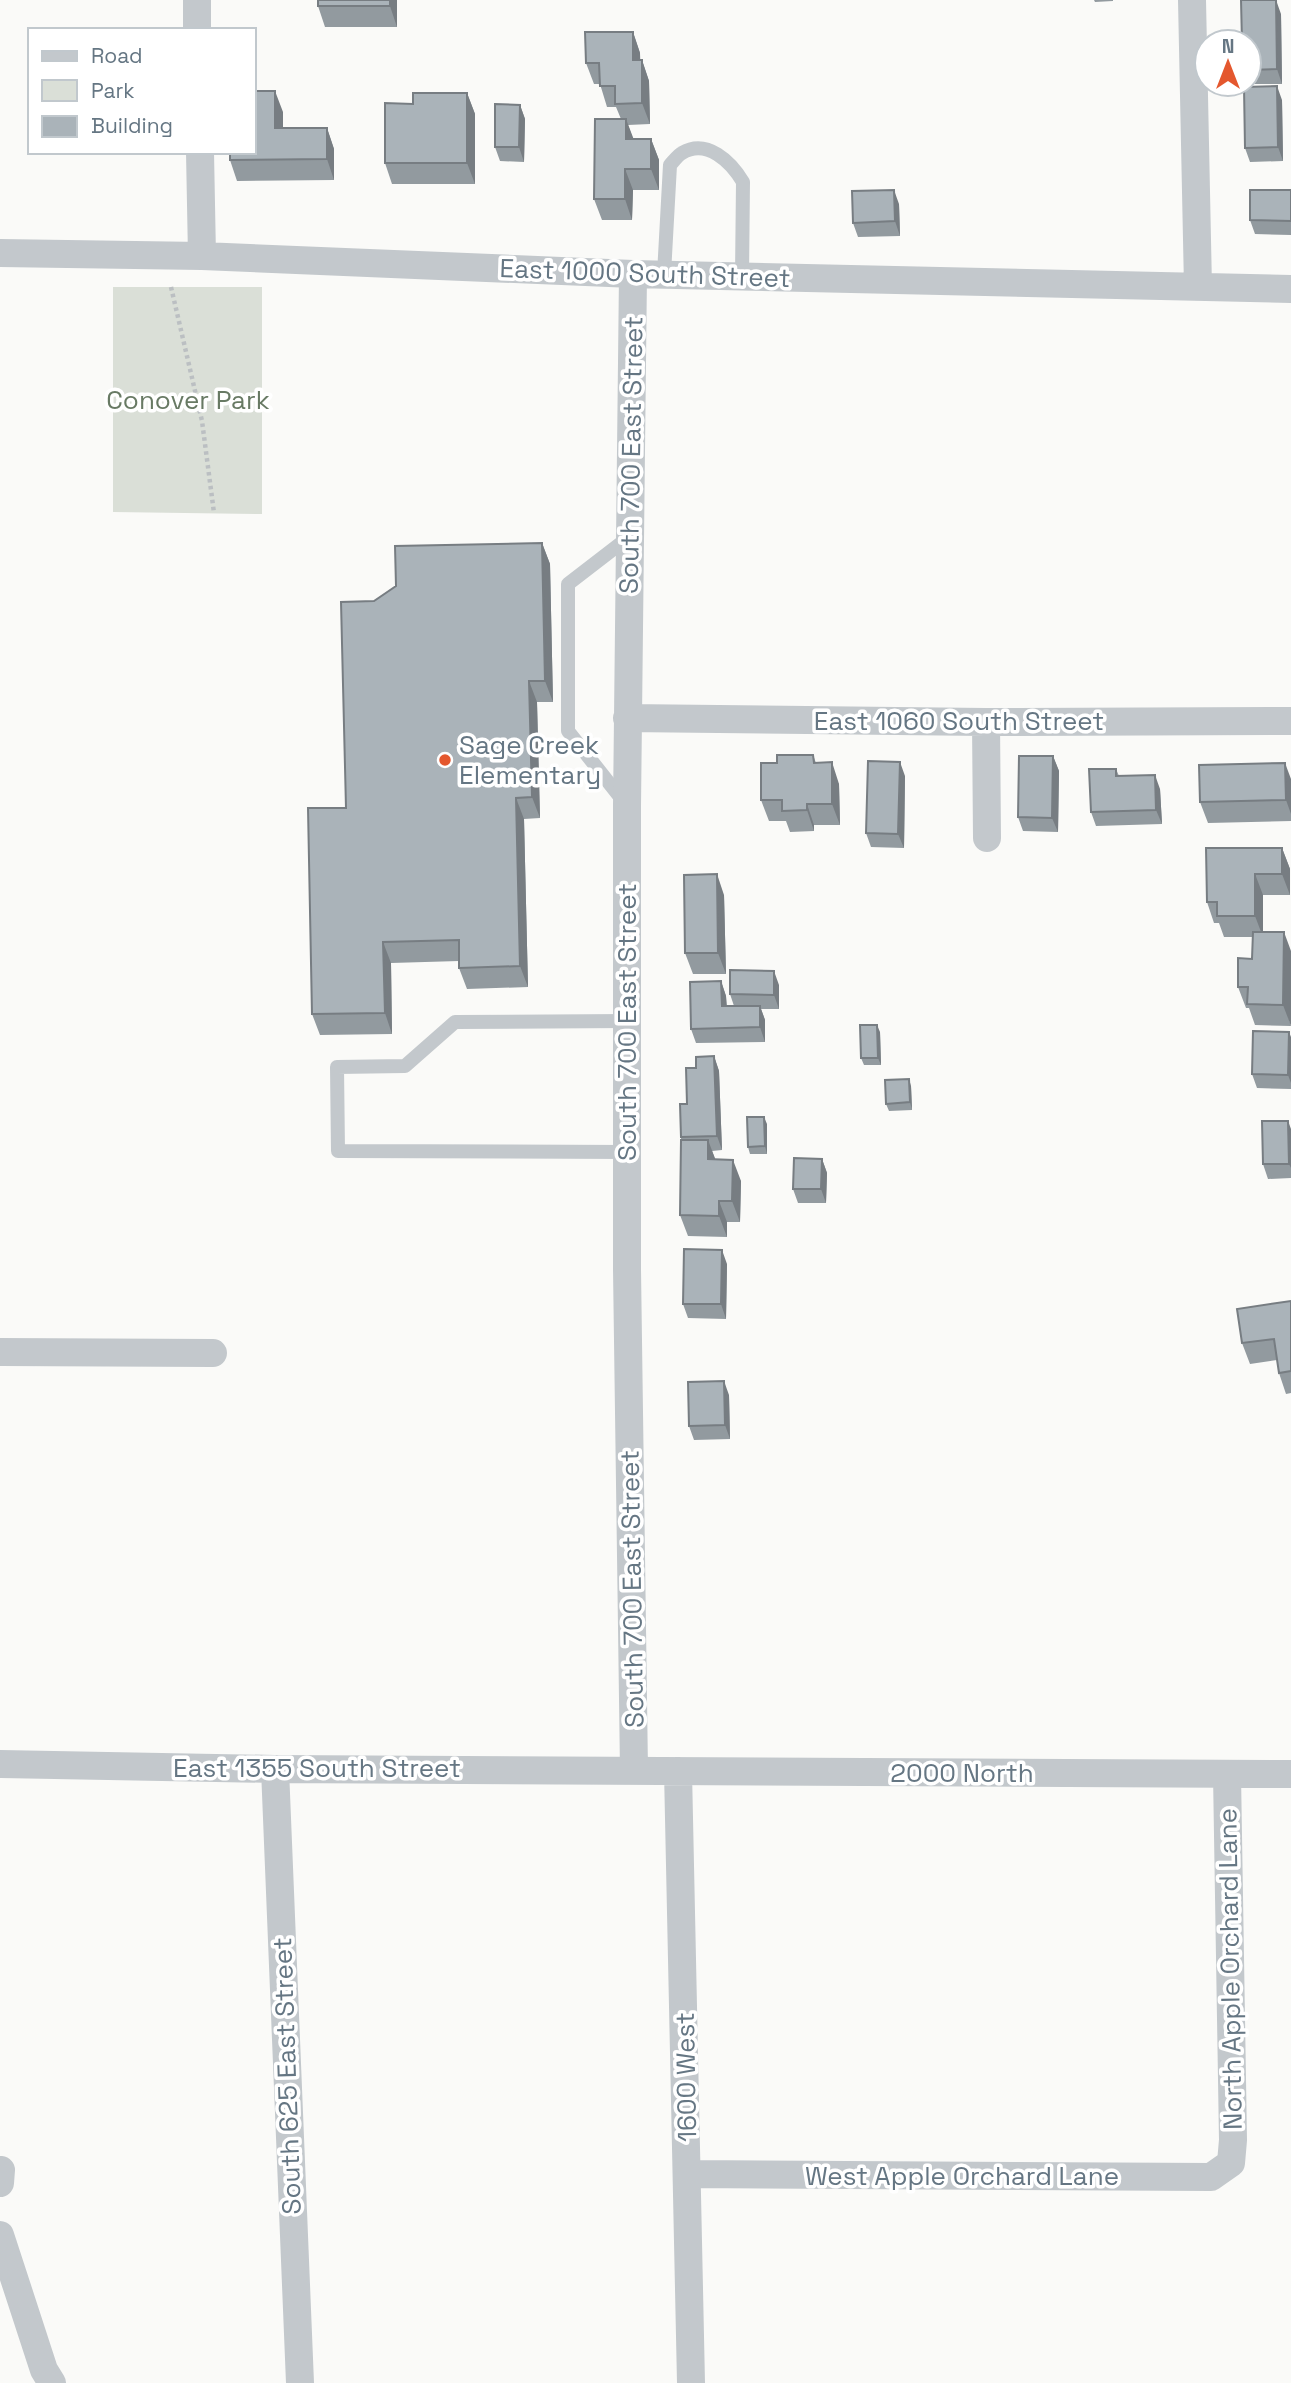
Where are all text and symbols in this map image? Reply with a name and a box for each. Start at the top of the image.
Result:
legend [28,28,256,154]
north arrow [1193,28,1263,98]
text: N [1222,34,1234,59]
text: Road [91,42,143,69]
text: Park [91,77,135,104]
text: Building [91,112,173,139]
street label: East 1000 South Street [499,251,791,295]
street label: South 700 East Street [612,316,650,594]
park label: Conover Park [106,383,270,417]
street label: East 1060 South Street [814,704,1104,738]
place label: Sage Creek Elementary [459,728,601,792]
marker: Sage Creek Elementary [437,752,453,768]
street label: South 700 East Street [610,883,644,1161]
street label: South 700 East Street [613,1450,651,1728]
street label: East 1355 South Street [173,1751,461,1785]
street label: 2000 North [890,1756,1034,1790]
street label: North Apple Orchard Lane [1210,1808,1250,2130]
street label: South 625 East Street [265,1937,309,2215]
street label: 1600 West [668,2012,704,2142]
street label: West Apple Orchard Lane [805,2159,1119,2193]

